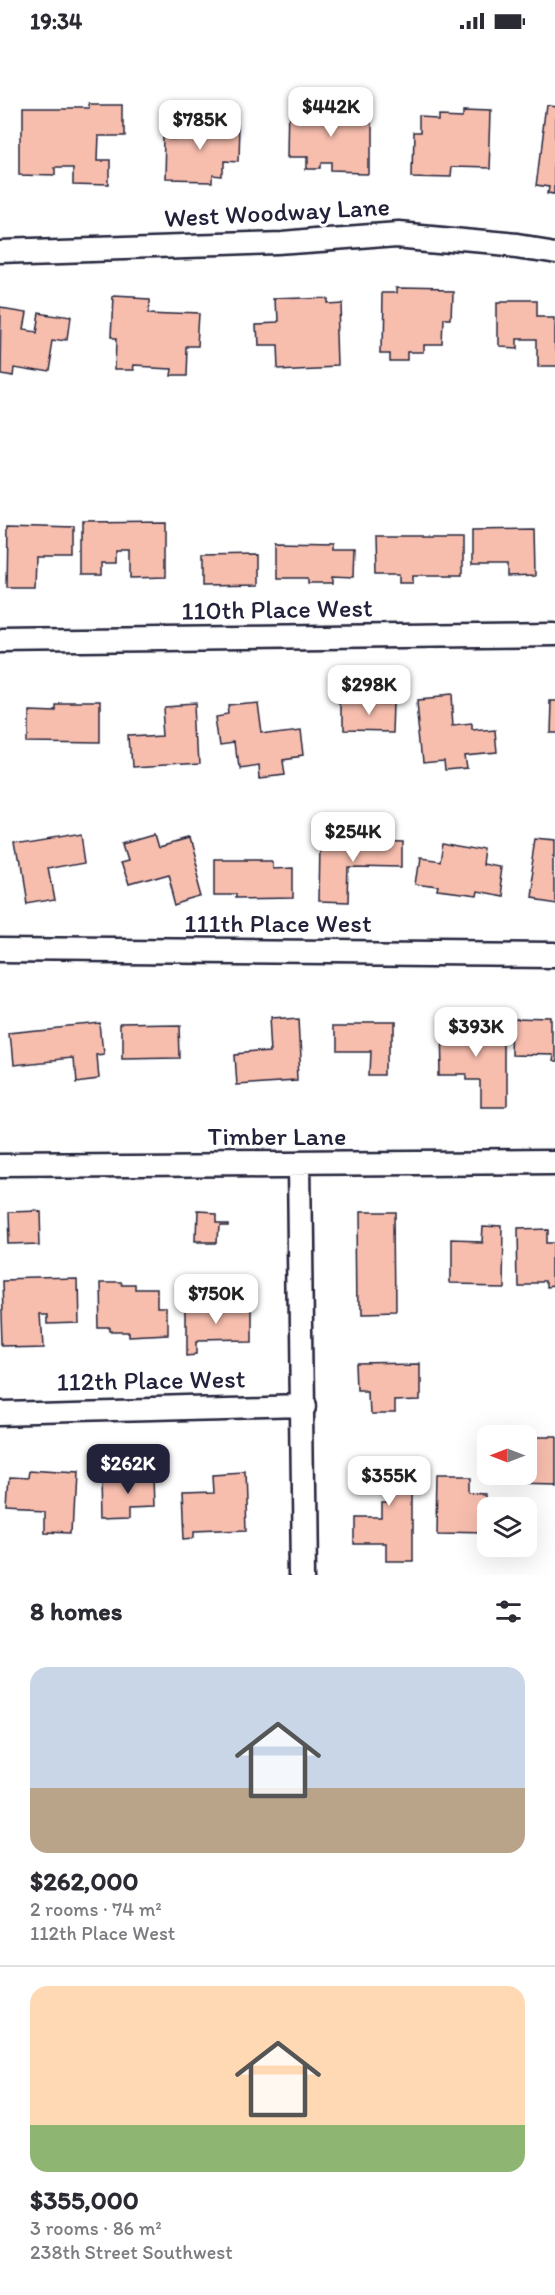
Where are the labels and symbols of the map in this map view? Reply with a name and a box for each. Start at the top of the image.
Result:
pin: $442K [289,87,373,138]
pin: $785K [158,100,242,151]
street label: West Woodway Lane [163,190,391,234]
street label: 110th Place West [181,591,373,627]
pin: $298K [327,665,411,716]
pin: $254K [311,812,395,863]
street label: 111th Place West [184,907,372,939]
pin: $393K [434,1007,518,1058]
street label: Timber Lane [208,1120,346,1152]
pin: $750K [174,1274,258,1325]
street label: 112th Place West [56,1362,246,1398]
north arrow [477,1425,537,1485]
pin: $262K [86,1444,170,1495]
pin: $355K [347,1456,431,1507]

